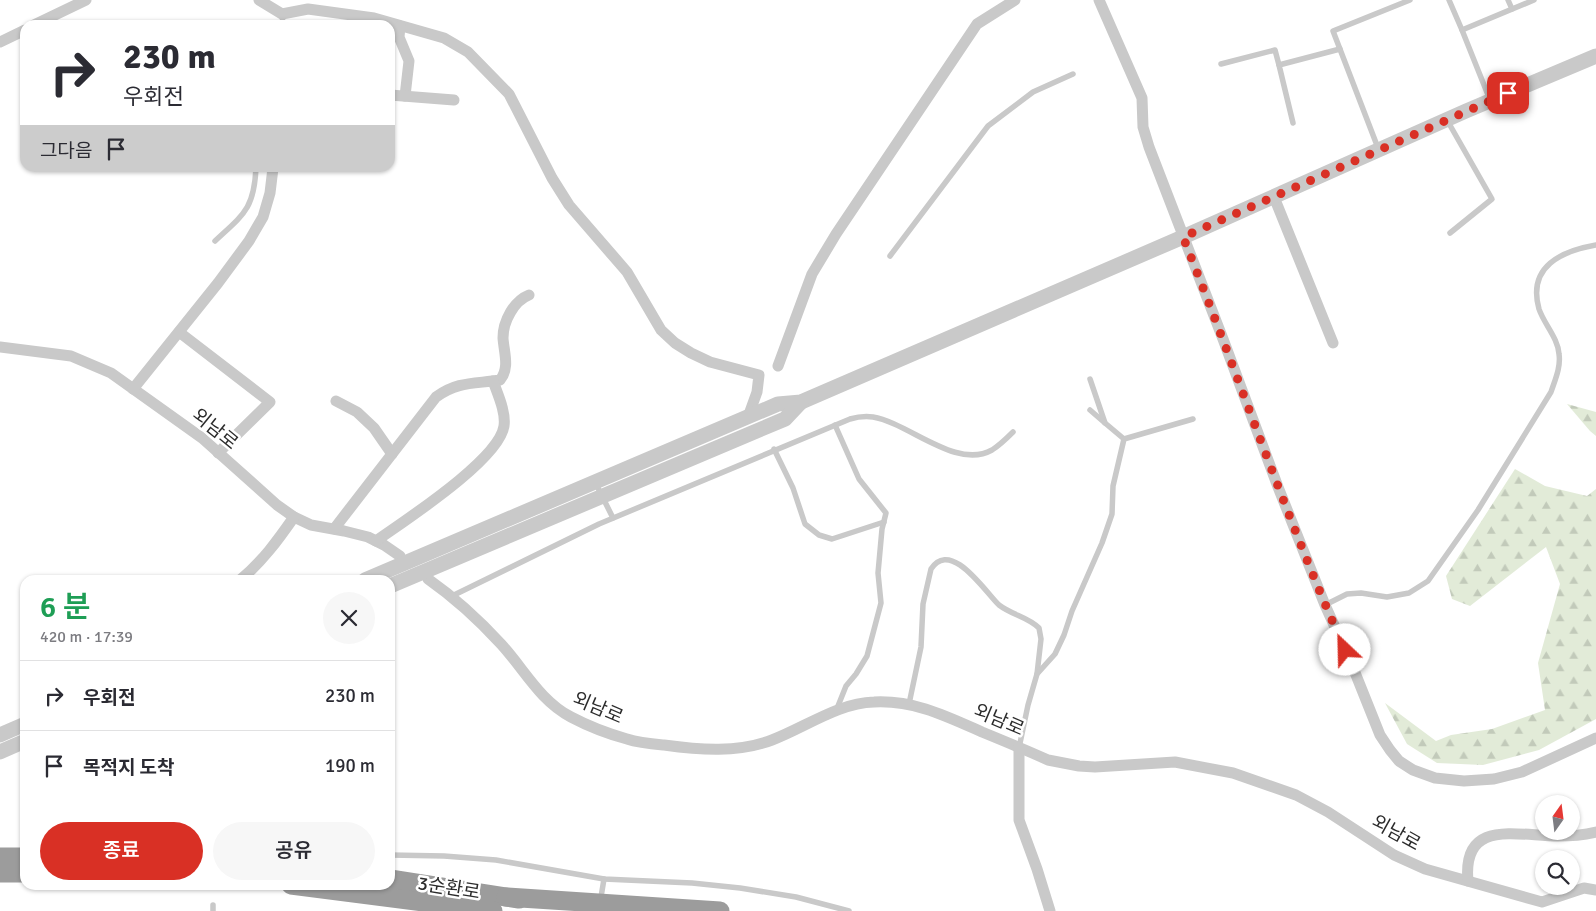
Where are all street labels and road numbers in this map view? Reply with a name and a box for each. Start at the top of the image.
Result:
street label: 외남로 [187,403,243,455]
street label: 외남로 [569,687,627,729]
street label: 외남로 [970,699,1028,741]
street label: 외남로 [1367,810,1425,856]
street label: 3순환로 [416,871,482,905]

